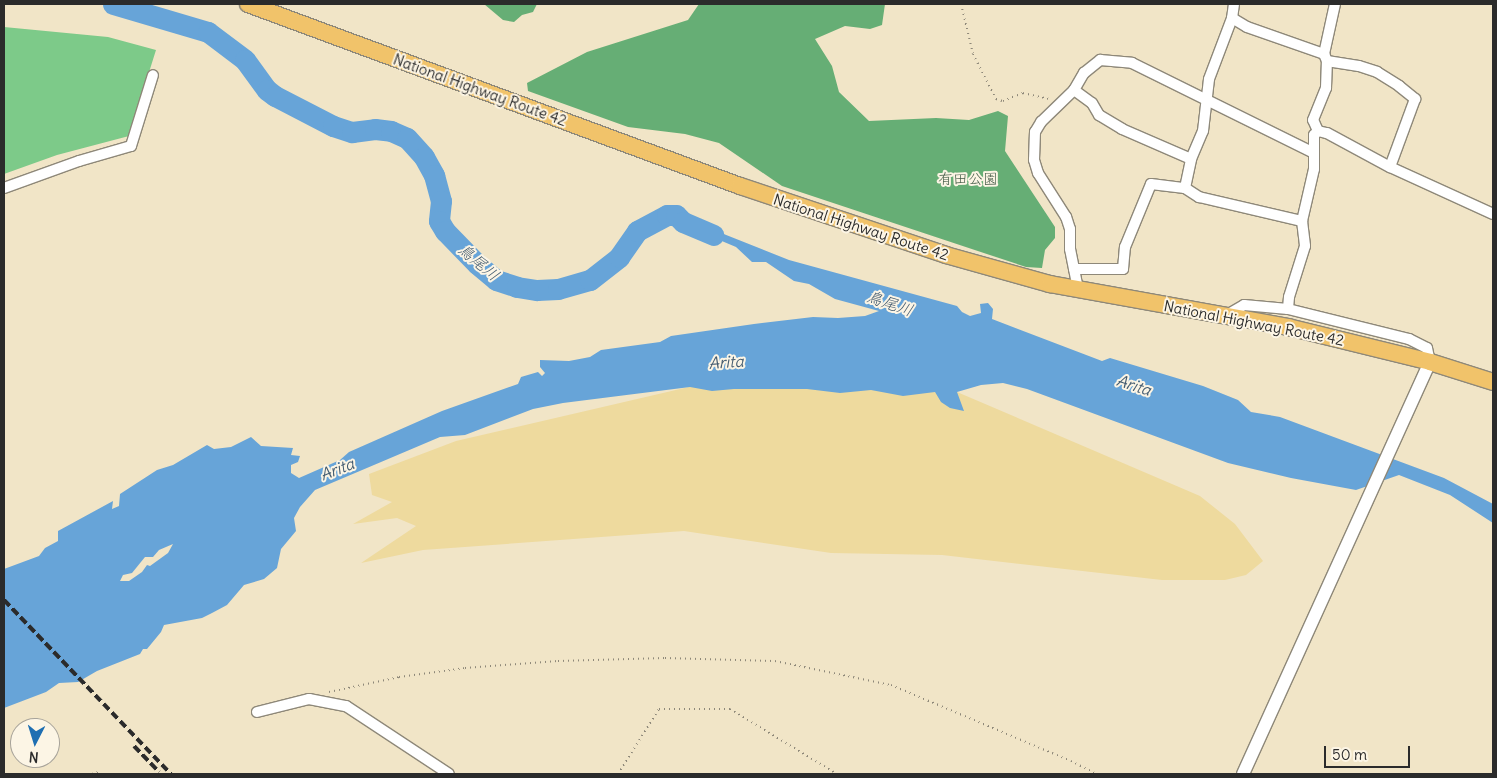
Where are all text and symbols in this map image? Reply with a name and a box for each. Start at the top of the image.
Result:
street label: National Highway Route 42 [391,50,569,130]
park label: 有田公園 [938,170,998,188]
street label: National Highway Route 42 [771,190,951,264]
water label: 鳥尾川 [454,239,504,285]
water label: 鳥尾川 [864,286,916,320]
street label: National Highway Route 42 [1162,297,1346,349]
water label: Arita [708,351,744,373]
water label: Arita [1114,370,1154,400]
water label: Arita [317,454,357,484]
north arrow [10,718,60,768]
scale bar [1327,736,1413,768]
text: 50 m [1332,745,1367,764]
text: N [28,748,39,766]

